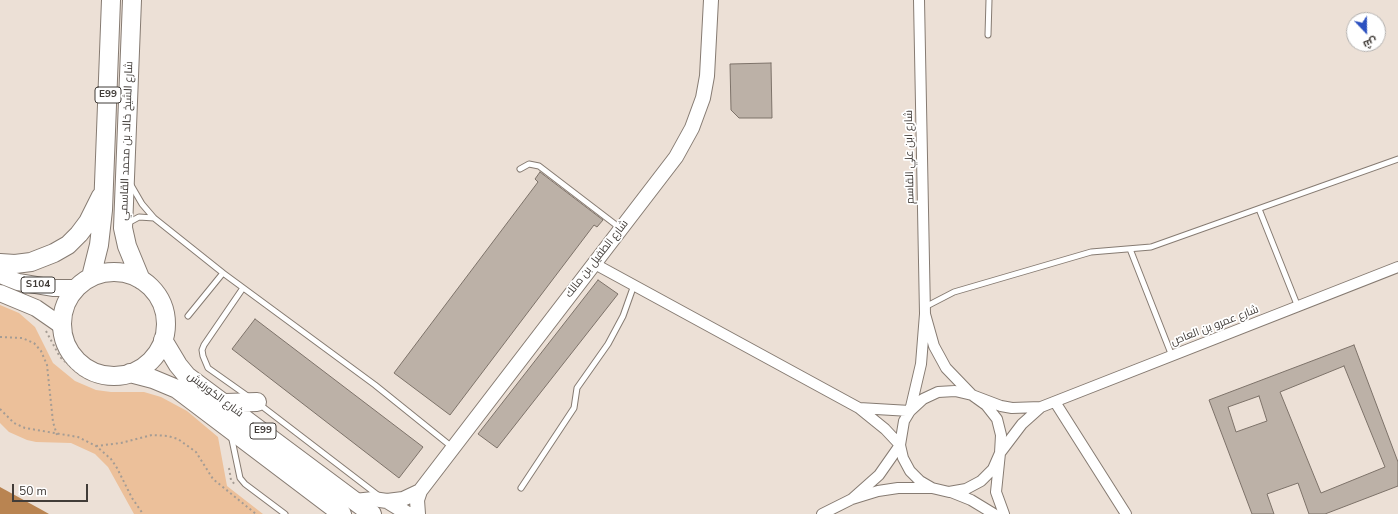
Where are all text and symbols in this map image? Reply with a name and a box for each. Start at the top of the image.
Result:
north arrow [1346,12,1386,52]
text: ش [1361,33,1380,52]
street label: شارع الشيخ خالد بن محمد القاسمي [118,61,136,221]
road number: E99 [95,87,121,103]
street label: شارع ابن علي القاسم [903,110,917,204]
street label: شارع الطفيل بن مالك [563,218,631,300]
road number: S104 [21,277,55,293]
street label: شارع عمرو بن العاص [1169,303,1261,349]
street label: شارع الكورنيش [184,370,246,420]
road number: E99 [250,423,276,439]
scale bar [14,476,90,502]
text: 50 m [19,483,47,499]

